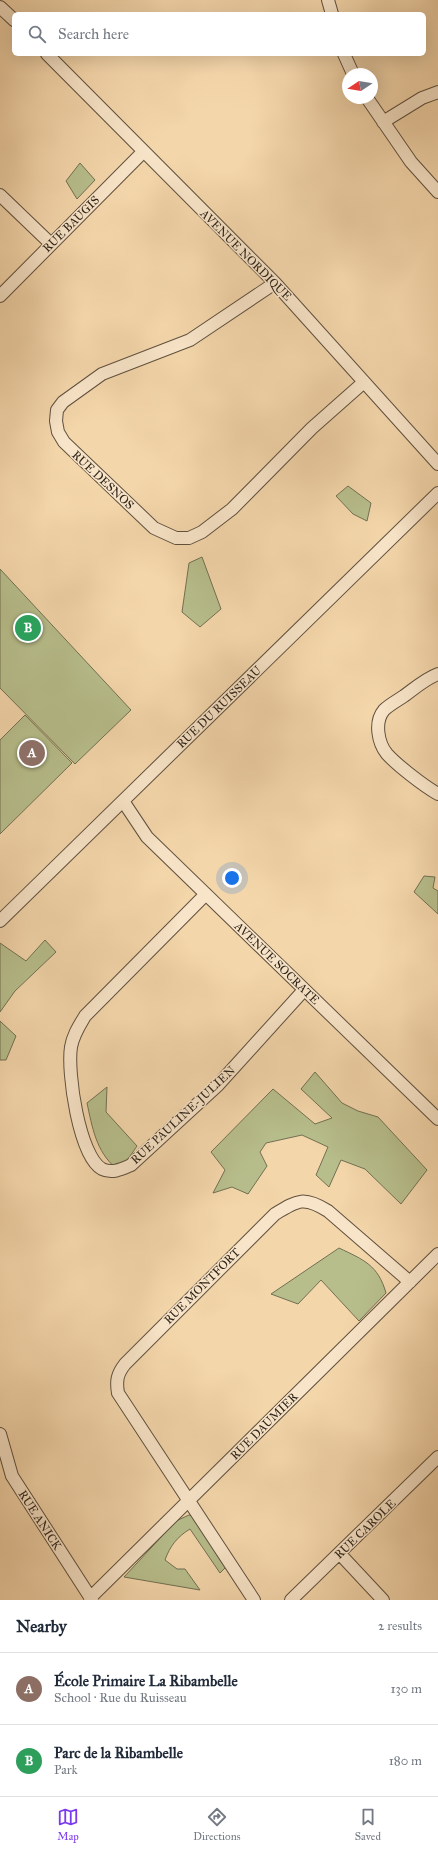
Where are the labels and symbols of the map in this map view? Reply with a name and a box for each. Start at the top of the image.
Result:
north arrow [342,68,378,104]
street label: RUE BAUGIS [40,193,102,255]
street label: AVENUE NORDIQUE [197,206,295,304]
street label: RUE DESNOS [69,448,137,512]
pin: B [15,613,41,643]
street label: RUE DU RUISSEAU [174,663,265,751]
pin: A [19,738,45,768]
your location [222,868,242,888]
street label: AVENUE SOCRATE [231,918,323,1007]
street label: RUE PAULINE-JULIEN [128,1063,239,1168]
street label: RUE MONTFORT [161,1245,243,1327]
street label: RUE DAUMIER [227,1389,301,1463]
street label: RUE ANICK [15,1487,65,1553]
street label: RUE CAROLE [332,1496,399,1562]

